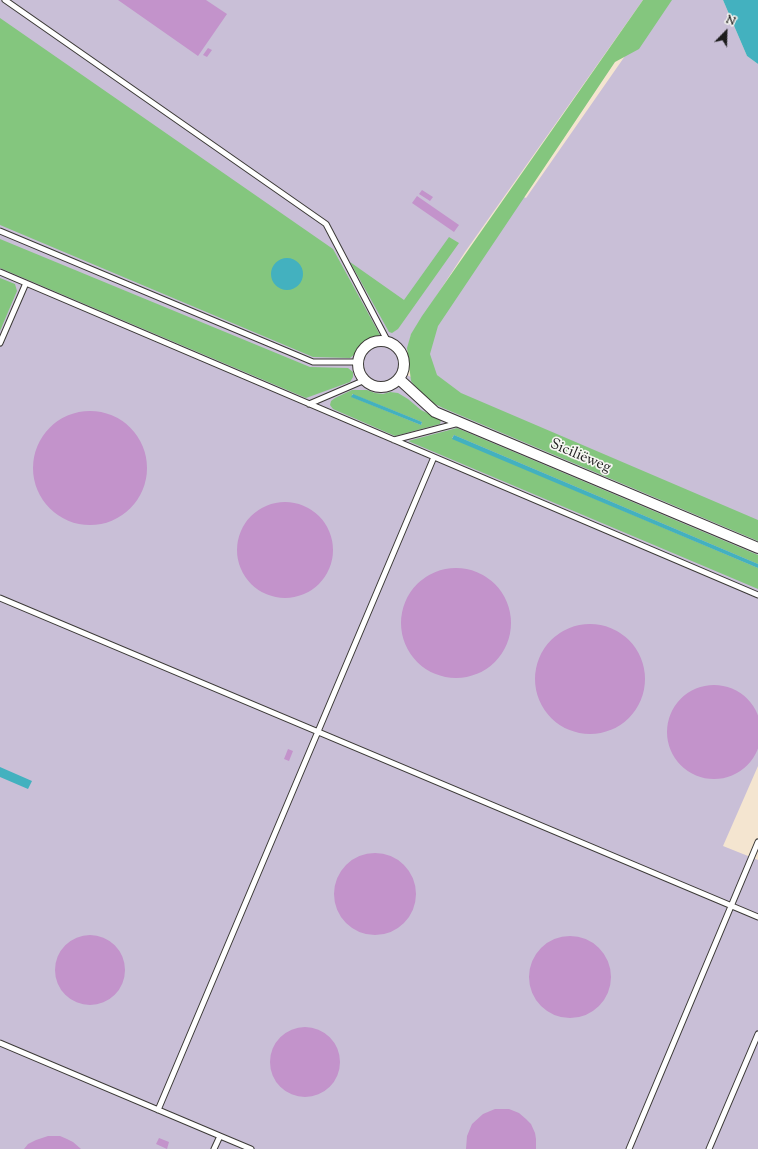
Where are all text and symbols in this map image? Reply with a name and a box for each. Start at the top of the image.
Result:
north arrow [706,12,746,52]
text: N [724,12,738,30]
street label: Siciliëweg [547,436,613,478]

